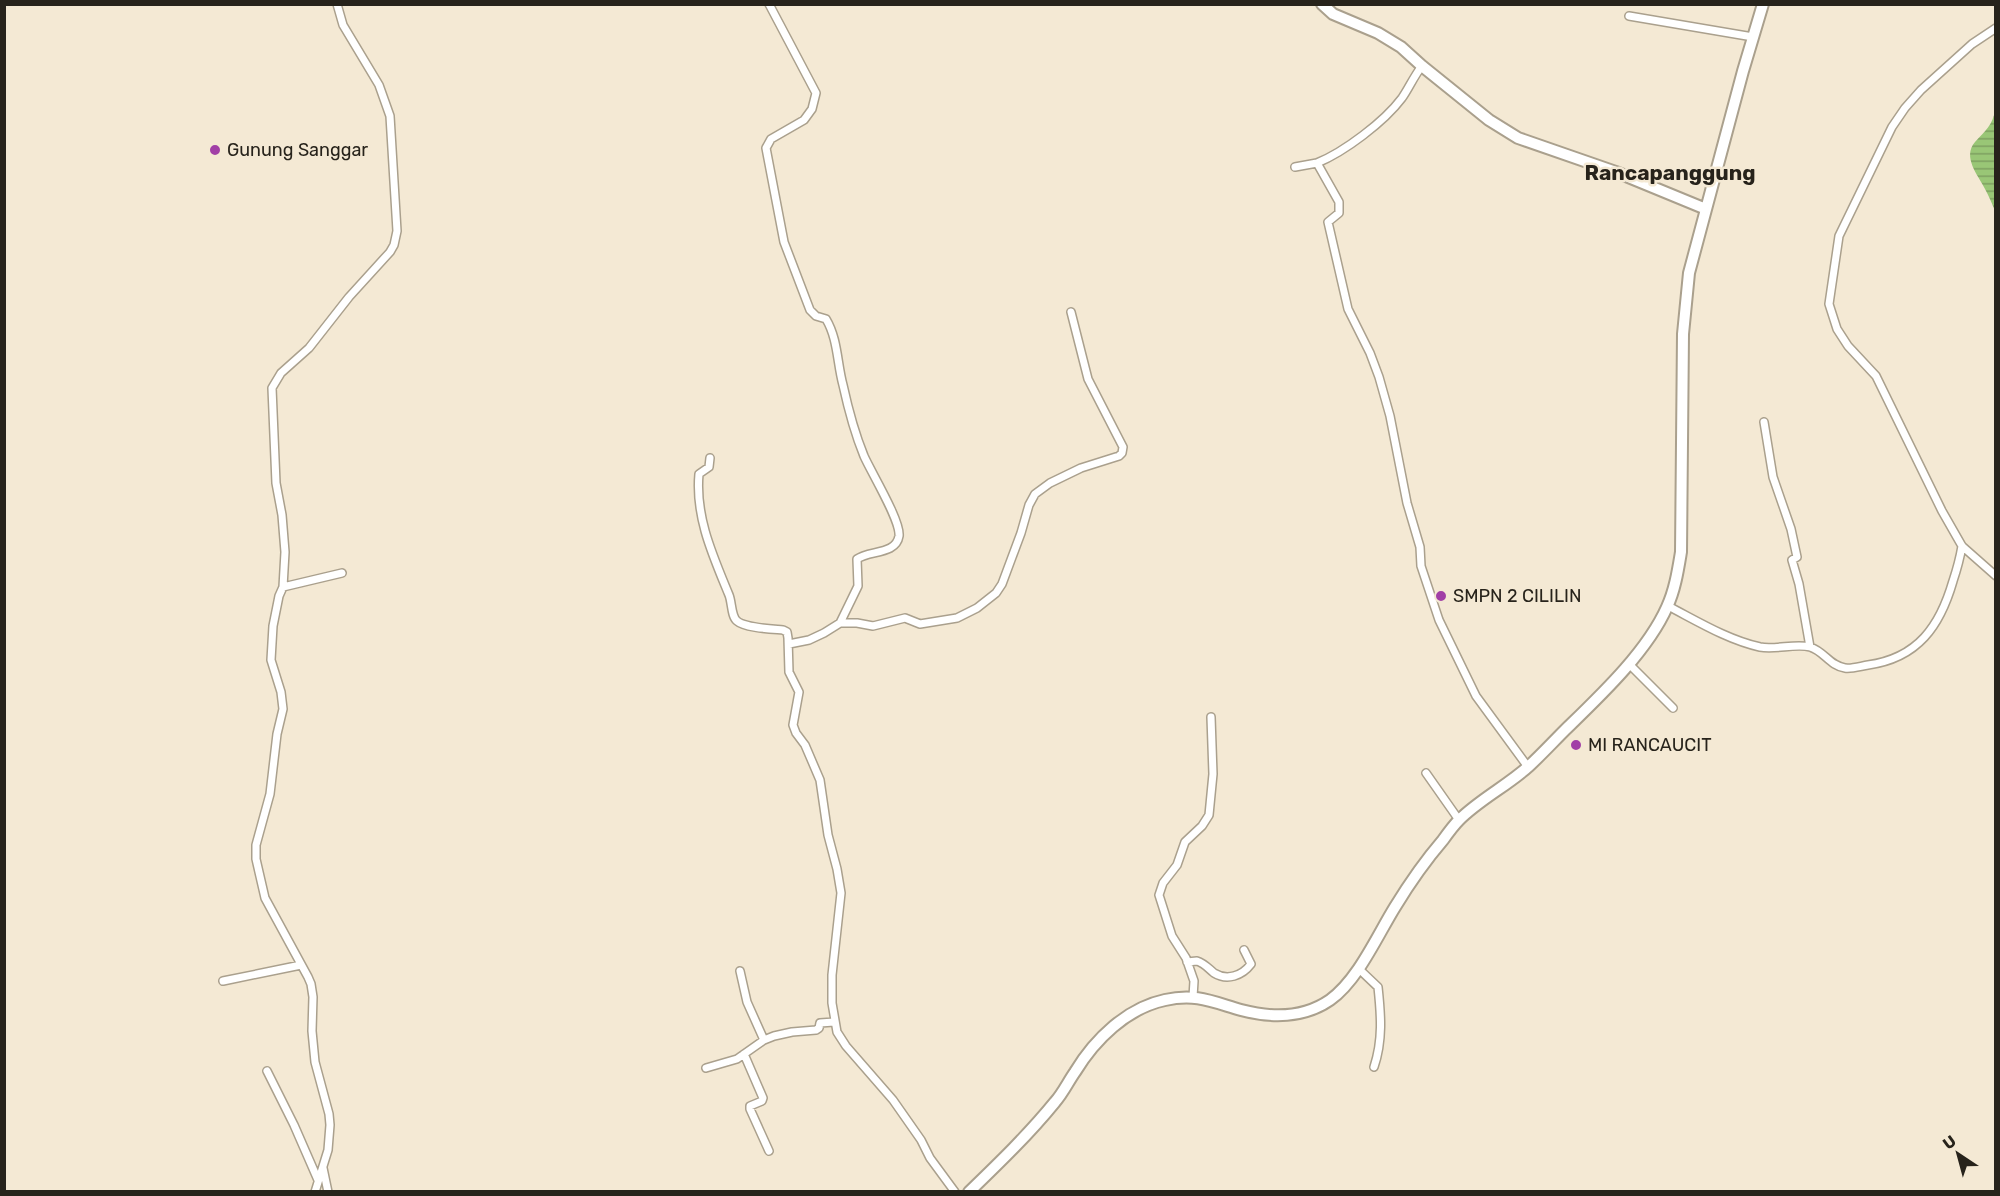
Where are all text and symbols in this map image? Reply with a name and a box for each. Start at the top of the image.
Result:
place label: Gunung Sanggar [227,139,368,161]
marker: Gunung Sanggar [208,143,222,157]
district label: Rancapanggung [1584,160,1756,185]
place label: SMPN 2 CILILIN [1453,585,1581,607]
marker: SMPN 2 CILILIN [1434,589,1448,603]
place label: MI RANCAUCIT [1588,734,1712,756]
marker: MI RANCAUCIT [1569,738,1583,752]
north arrow [1928,1124,1988,1184]
text: U [1939,1131,1960,1153]

